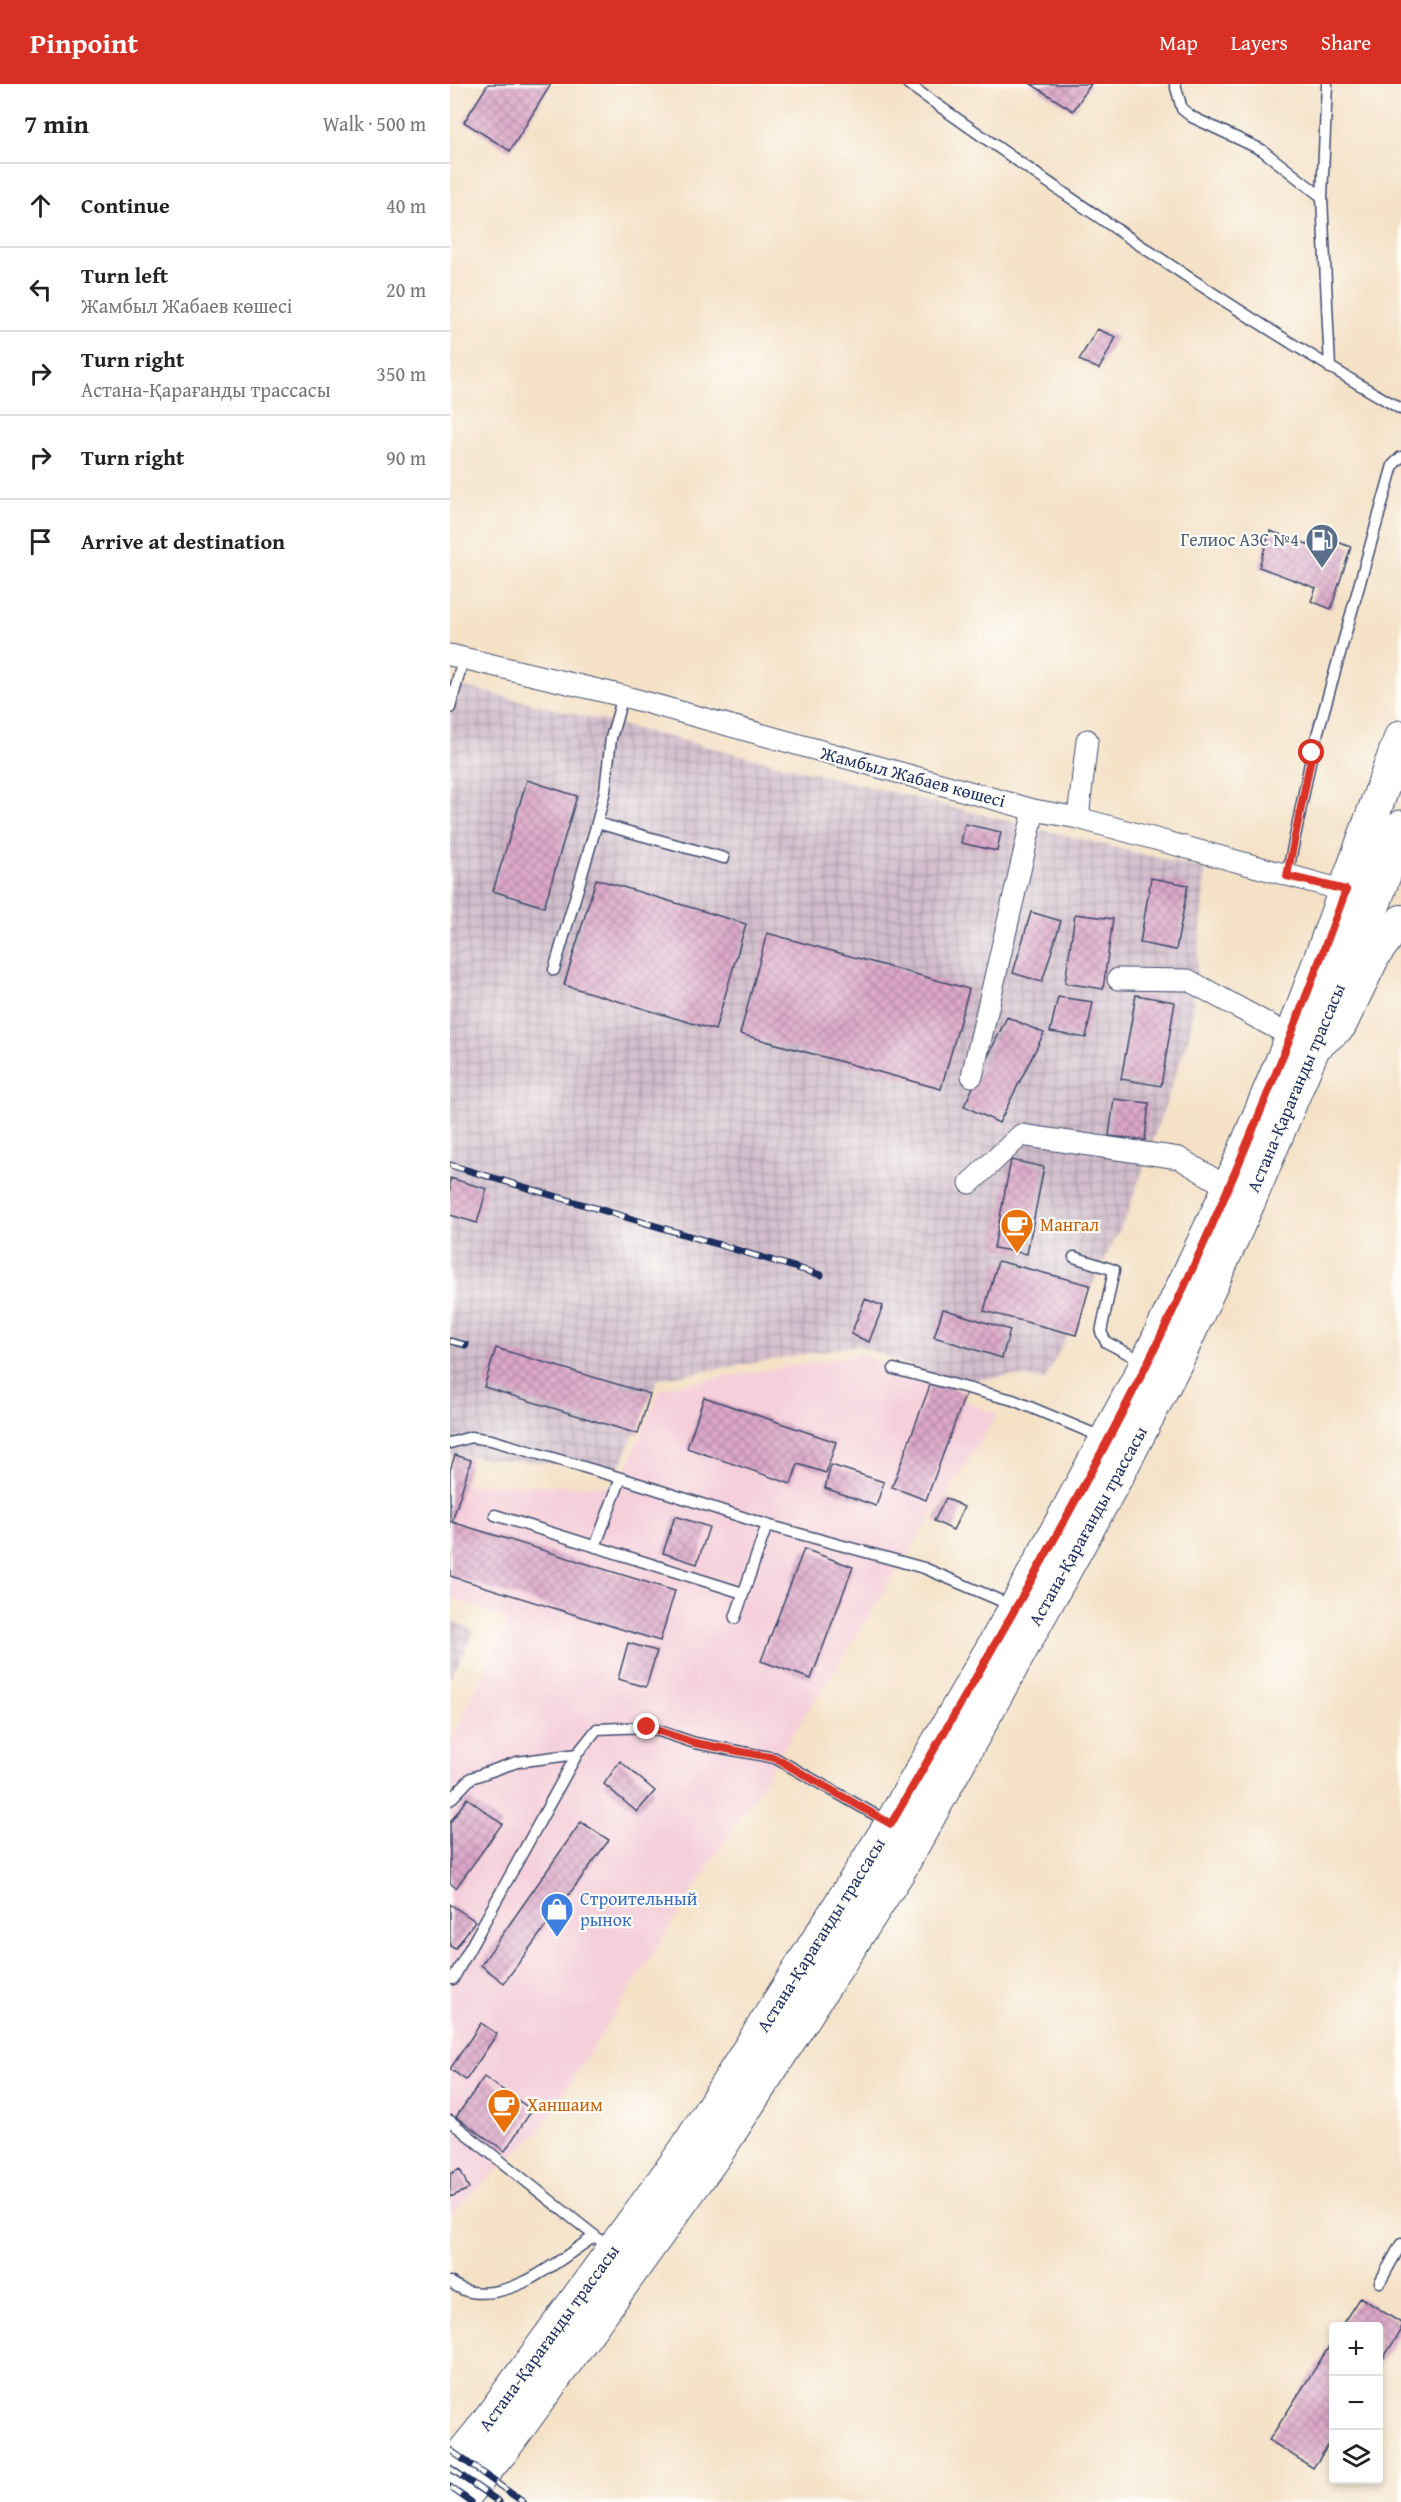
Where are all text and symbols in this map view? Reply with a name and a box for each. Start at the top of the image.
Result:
text: Pinpoint [30,22,138,63]
text: Map [1159,27,1198,58]
text: Layers [1231,27,1288,58]
text: Share [1321,27,1371,58]
text: 7 min [24,104,89,143]
text: Walk · 500 m [323,109,426,138]
icon: ahead [24,189,57,222]
text: Continue [81,189,170,221]
text: 40 m [386,191,426,220]
text: Turn left [81,259,168,291]
icon: left [24,273,57,306]
text: 20 m [386,275,426,304]
text: Жамбыл Жабаев көшесі [81,291,292,320]
text: Turn right [81,343,184,375]
icon: right [24,357,57,390]
text: 350 m [376,359,426,388]
text: Астана-Қарағанды трассасы [81,375,331,404]
icon: right [24,441,57,474]
text: Turn right [81,441,184,473]
text: 90 m [386,443,426,472]
fuel station icon: Гелиос АЗС №4 [1304,522,1340,569]
icon: arrive [24,525,57,558]
text: Arrive at destination [81,525,285,557]
place label: Гелиос АЗС №4 [1180,526,1299,553]
street label: Жамбыл Жабаев көшесі [817,739,1009,814]
route start [1298,739,1324,765]
street label: Астана-Қарағанды трассасы [1239,979,1352,1196]
cafe icon: Мангал [999,1207,1035,1254]
place label: Мангал [1040,1211,1099,1238]
street label: Астана-Қарағанды трассасы [1021,1421,1154,1631]
route end [633,1713,659,1739]
street label: Астана-Қарағанды трассасы [750,1832,892,2037]
place label: Строительный рынок [580,1885,698,1933]
shop icon: Строительный рынок [539,1891,575,1938]
cafe icon: Ханшаим [486,2087,522,2134]
place label: Ханшаим [527,2091,603,2118]
street label: Астана-Қарағанды трассасы [472,2239,626,2437]
map controls [1329,2322,1383,2484]
button: + [1329,2322,1383,2376]
button: − [1329,2376,1383,2430]
button: layers [1329,2430,1383,2484]

